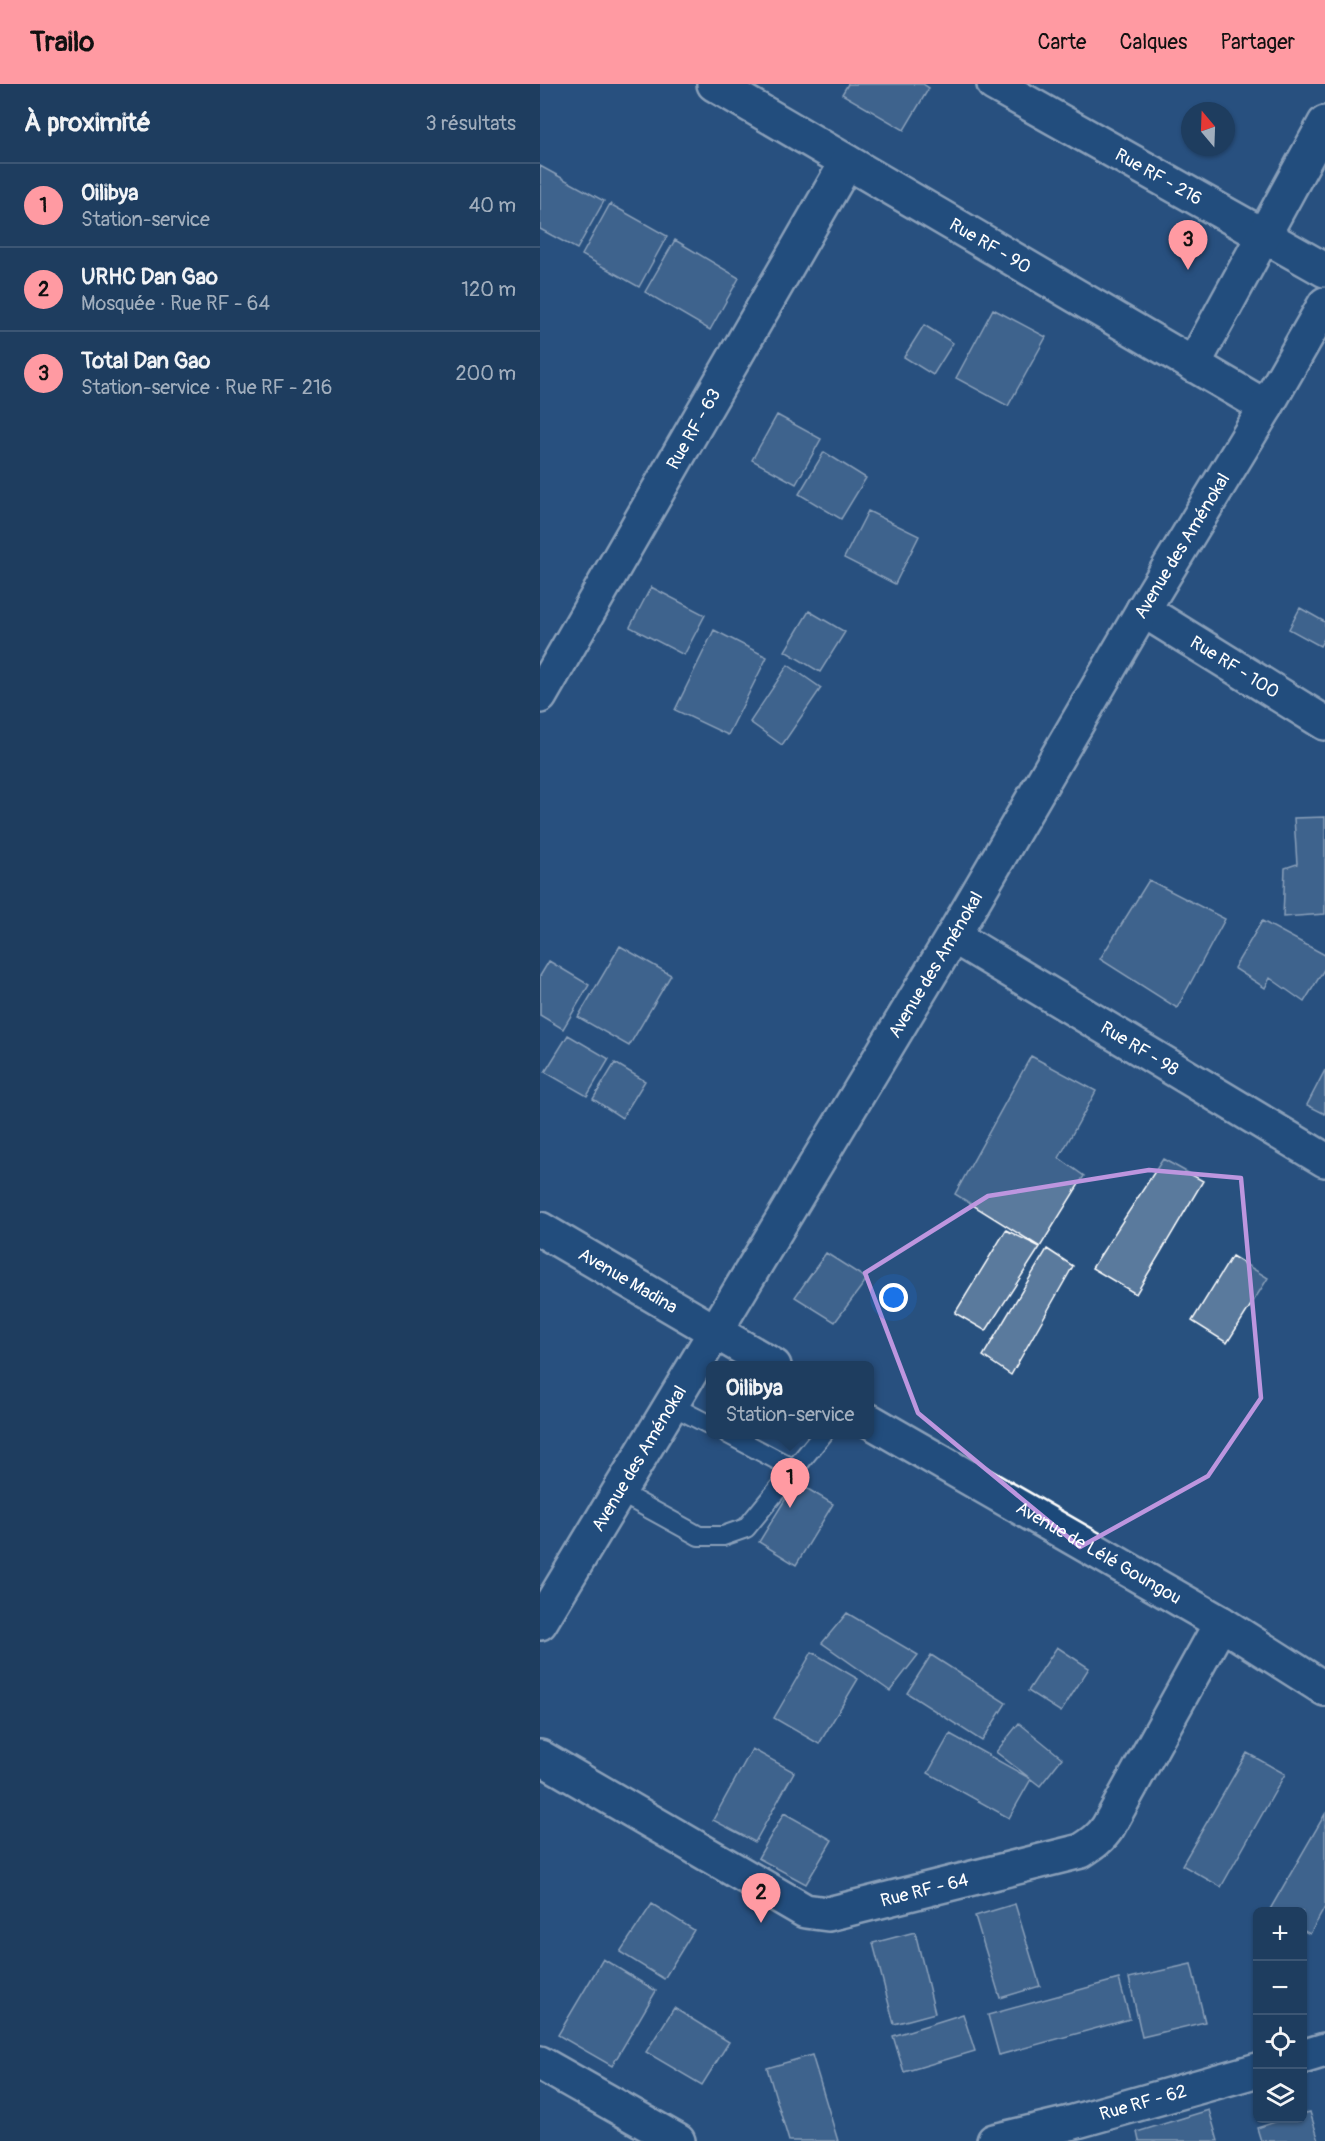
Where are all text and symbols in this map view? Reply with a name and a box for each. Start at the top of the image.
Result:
text: Trailo [30,25,94,60]
text: Carte [1037,29,1086,56]
text: Calques [1119,29,1187,56]
text: Partager [1220,29,1295,56]
north arrow [1181,102,1235,156]
text: À proximité [24,107,151,139]
text: 3 résultats [426,111,516,136]
street label: Rue RF - 216 [1111,143,1206,211]
text: Oilibya [81,179,138,207]
text: 1 [40,193,47,218]
text: 40 m [469,193,516,218]
text: Station-service [81,207,210,232]
street label: Rue RF - 90 [945,213,1035,279]
pin: 3 [1168,220,1208,270]
text: URHC Dan Gao [81,263,218,291]
text: 2 [38,277,49,302]
text: 120 m [461,277,516,302]
text: Mosquée · Rue RF - 64 [81,291,270,316]
text: Total Dan Gao [81,347,210,375]
text: 3 [38,361,49,386]
text: 200 m [455,361,516,386]
text: Station-service · Rue RF - 216 [81,375,332,400]
street label: Rue RF - 63 [662,385,726,474]
street label: Avenue des Aménokal [1129,469,1235,623]
street label: Rue RF - 100 [1186,631,1283,704]
street label: Avenue des Aménokal [883,888,988,1042]
street label: Rue RF - 98 [1096,1016,1183,1081]
street label: Avenue Madina [574,1243,682,1319]
your location [879,1283,908,1312]
popup [706,1361,874,1439]
text: Oilibya [726,1374,783,1402]
street label: Avenue des Aménokal [587,1381,692,1536]
text: Station-service [726,1402,854,1427]
pin: 1 [770,1458,810,1508]
street label: Avenue de Lélé Goungou [1012,1496,1185,1610]
street label: Rue RF - 64 [878,1868,971,1913]
pin: 2 [742,1874,780,1923]
map controls [1253,1907,1307,2123]
button: + [1253,1907,1307,1961]
button: − [1253,1961,1307,2015]
button: locate [1253,2015,1307,2069]
button: layers [1253,2069,1307,2123]
street label: Rue RF - 62 [1097,2080,1189,2126]

